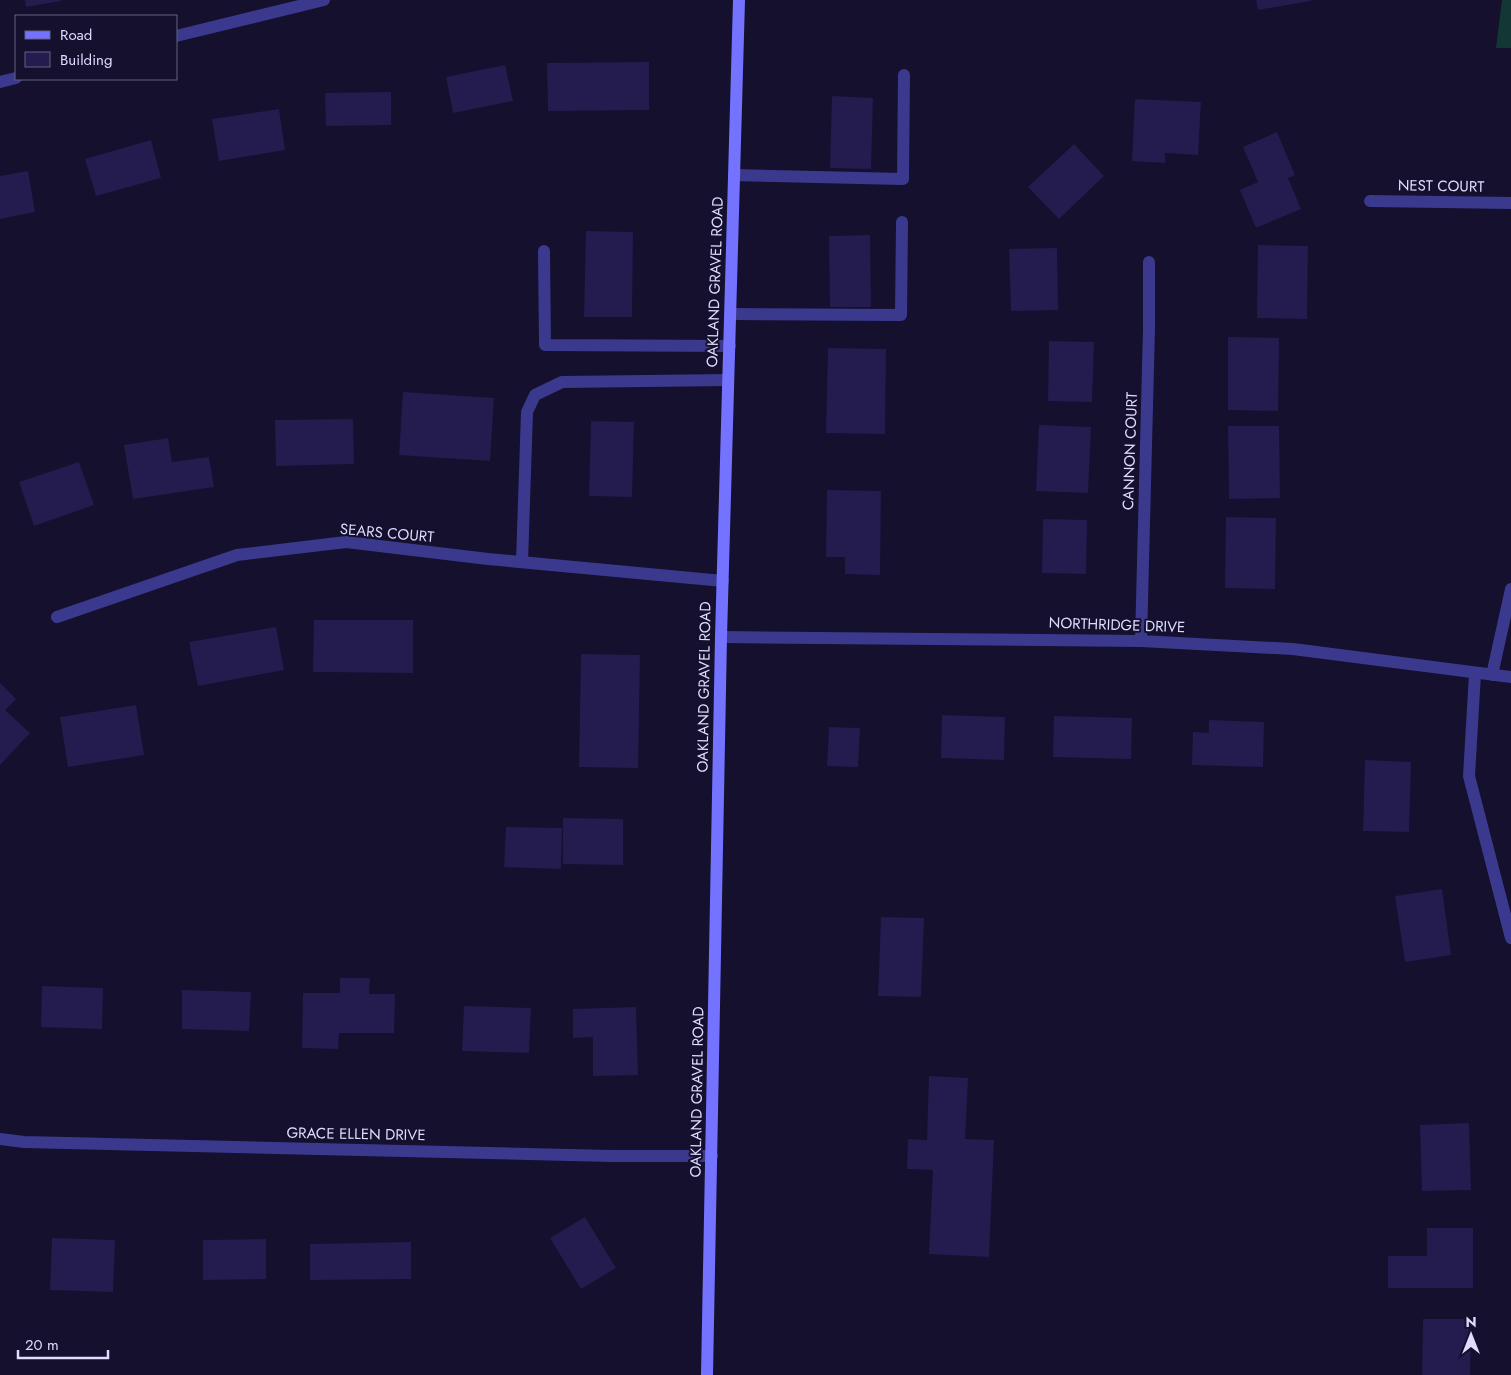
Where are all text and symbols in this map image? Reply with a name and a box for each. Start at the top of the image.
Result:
legend [15,15,178,80]
text: Road [60,24,92,46]
text: Building [60,49,112,71]
street label: NEST COURT [1398,174,1484,198]
street label: OAKLAND GRAVEL ROAD [701,196,729,368]
street label: CANNON COURT [1117,392,1143,510]
street label: SEARS COURT [339,518,435,548]
street label: OAKLAND GRAVEL ROAD [692,601,716,773]
street label: NORTHRIDGE DRIVE [1048,612,1186,638]
street label: OAKLAND GRAVEL ROAD [685,1006,709,1178]
street label: GRACE ELLEN DRIVE [286,1122,426,1146]
north arrow [1446,1310,1496,1360]
text: N [1465,1312,1477,1332]
scale bar [18,1328,108,1360]
text: 20 m [25,1334,59,1356]

